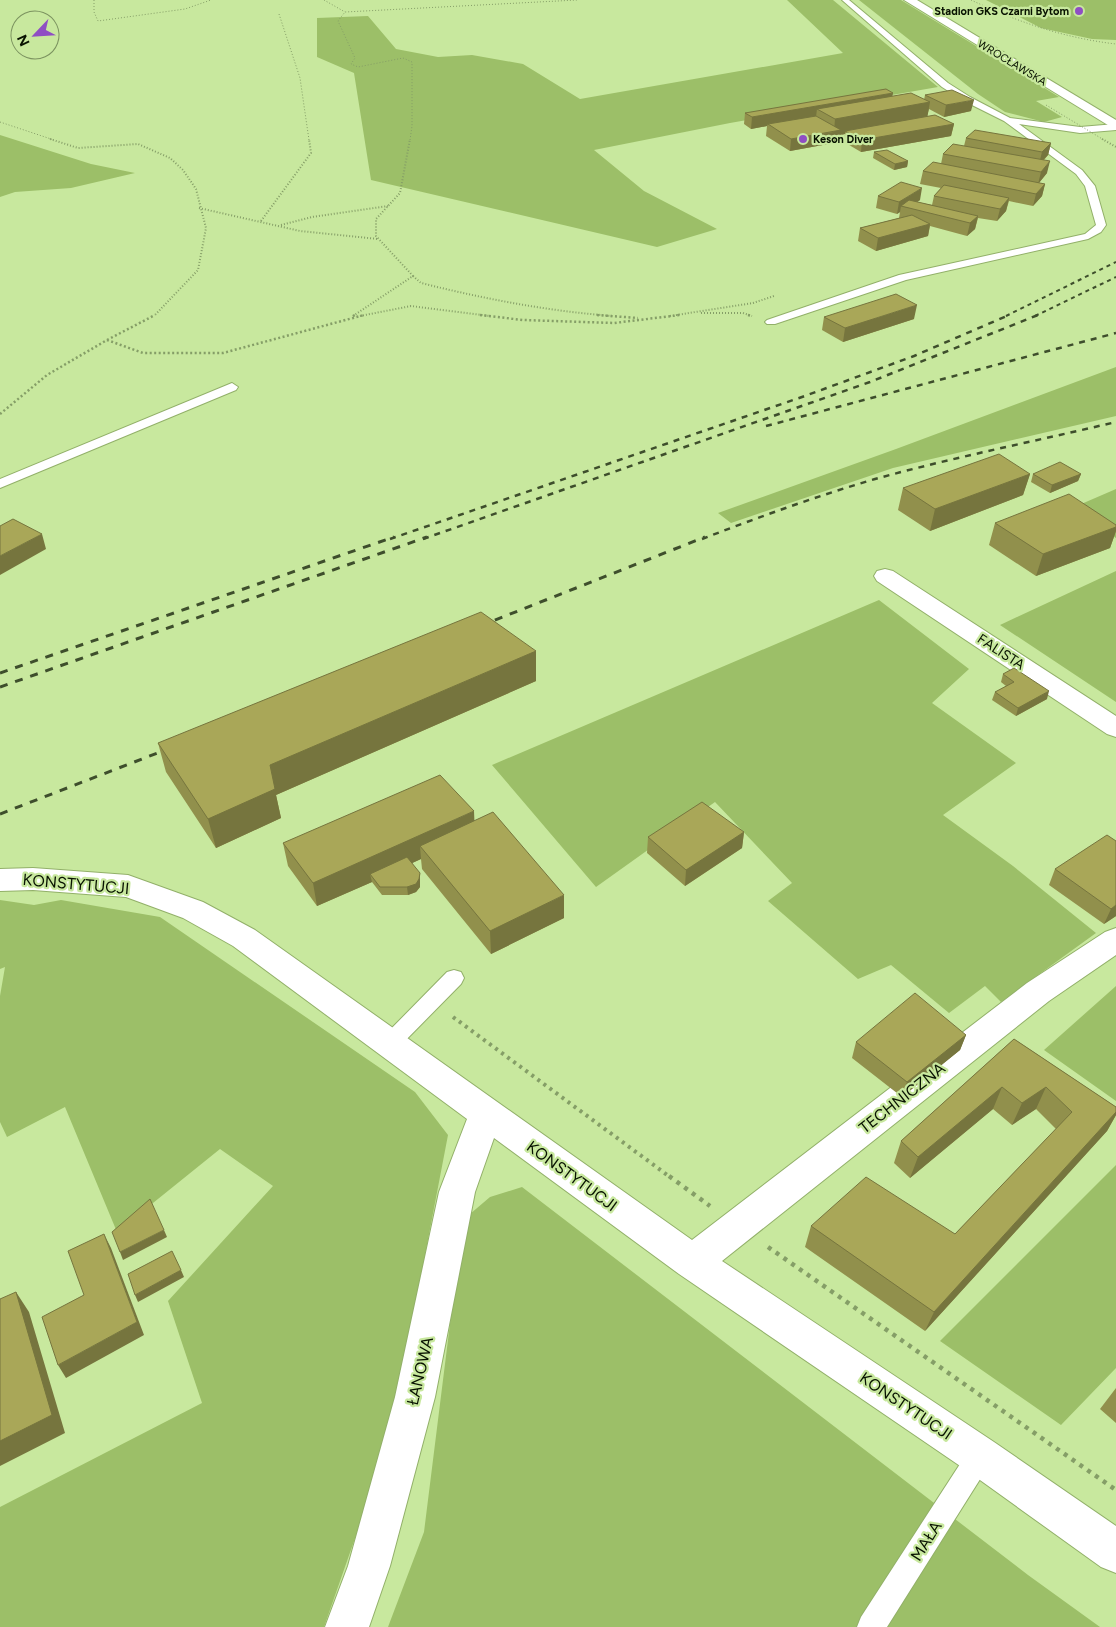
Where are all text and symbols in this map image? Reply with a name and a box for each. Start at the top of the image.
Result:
place label: Stadion GKS Czarni Bytom [934,5,1069,18]
marker: Stadion GKS Czarni Bytom [1073,5,1085,17]
north arrow [10,10,60,60]
text: N [14,32,34,49]
street label: WROCŁAWSKA [975,37,1049,89]
marker: Keson Diver [797,133,809,145]
place label: Keson Diver [813,133,874,146]
street label: FALISTA [974,630,1028,674]
street label: KONSTYTUCJI [22,870,130,898]
street label: TECHNICZNA [855,1059,949,1137]
street label: KONSTYTUCJI [523,1137,621,1215]
street label: ŁANOWA [403,1335,437,1407]
street label: KONSTYTUCJI [856,1368,956,1444]
street label: MAŁA [906,1517,946,1564]

